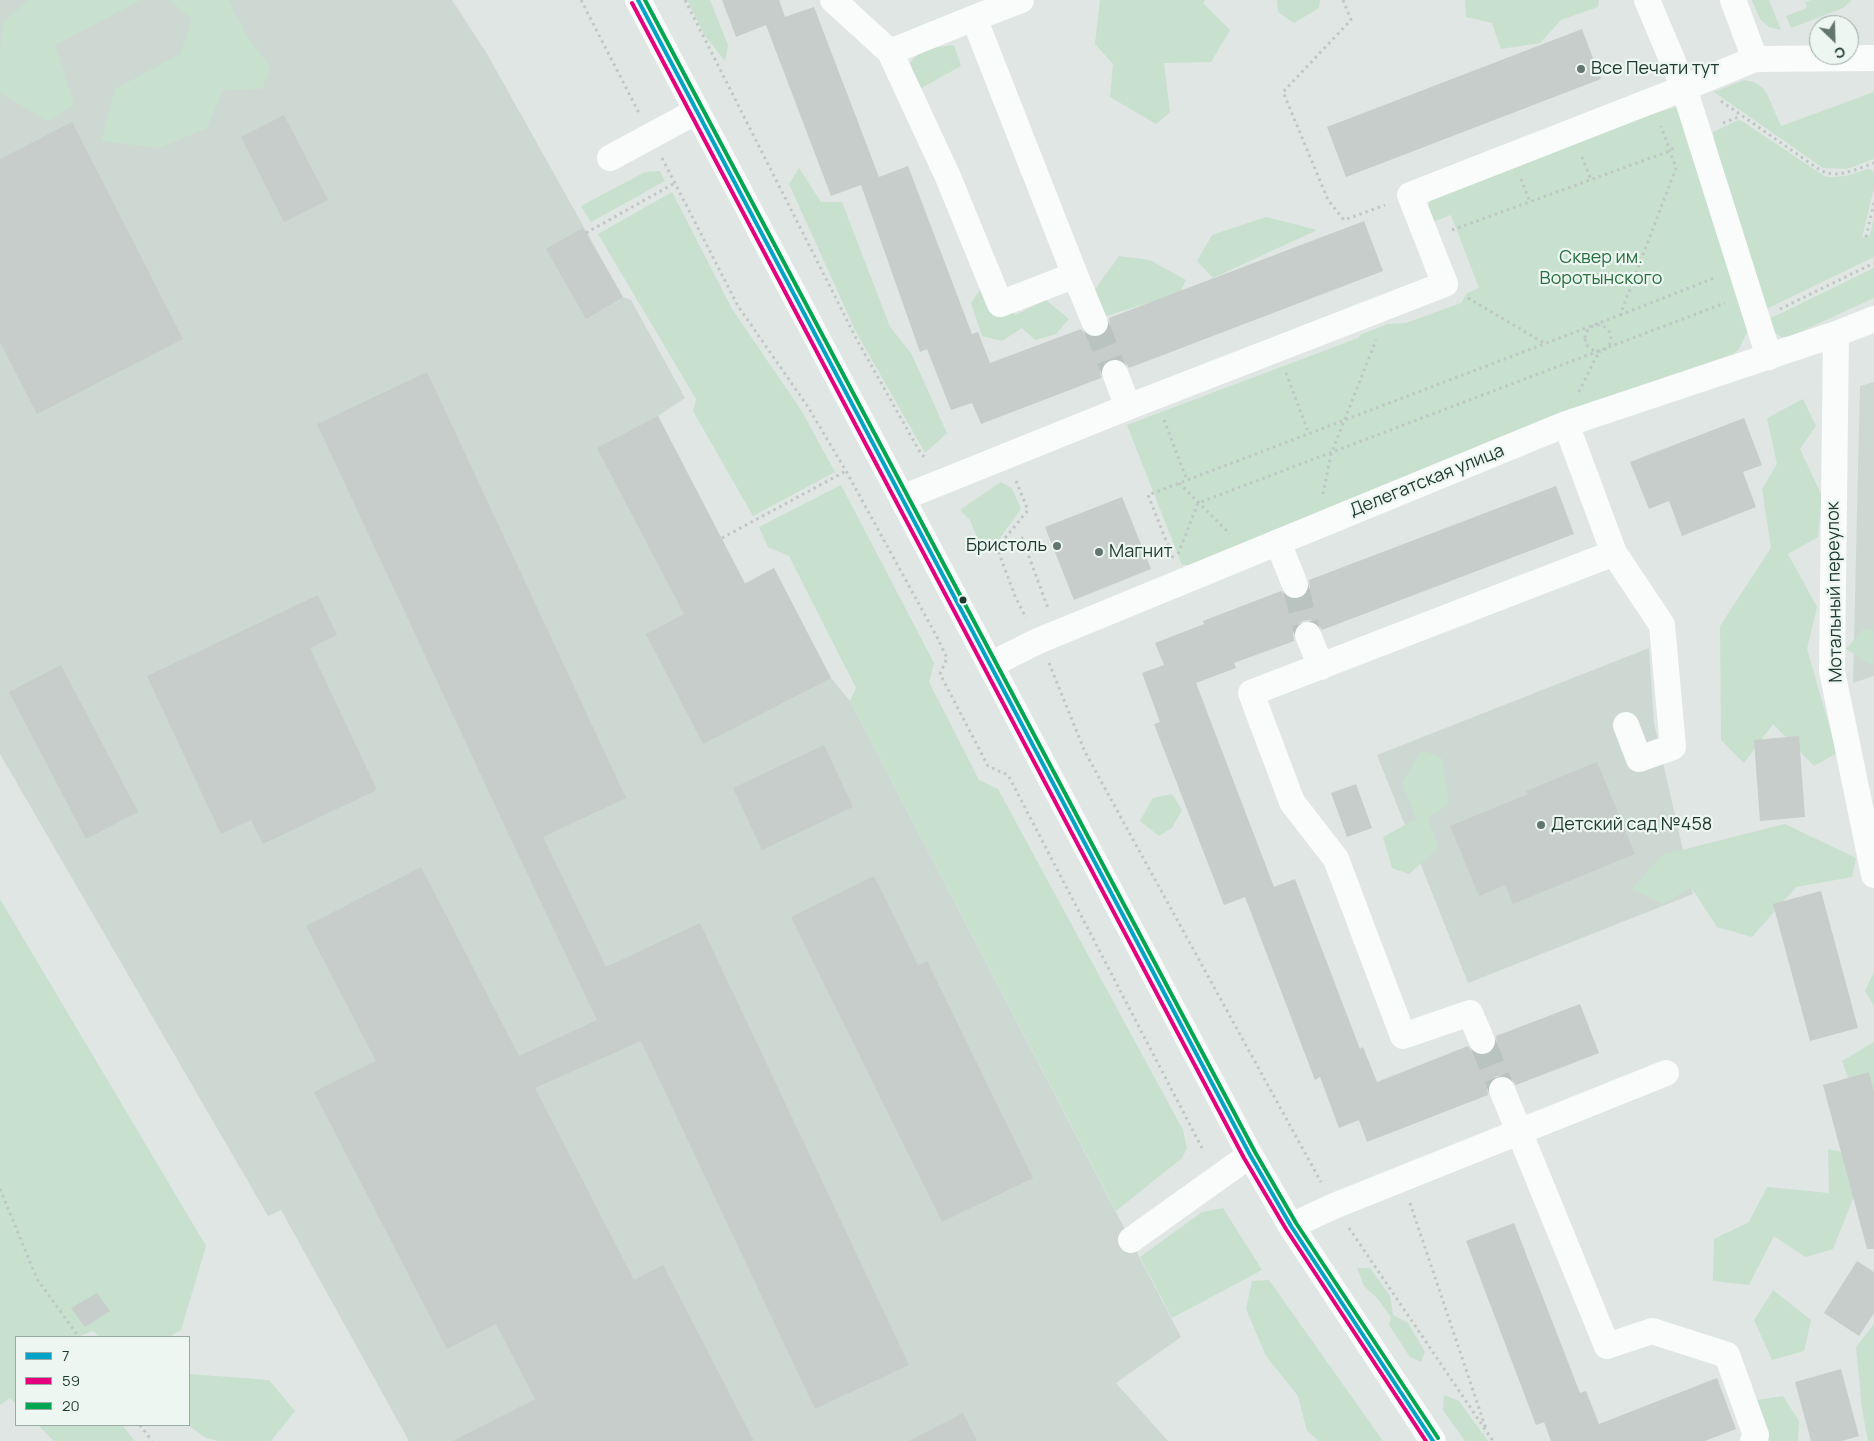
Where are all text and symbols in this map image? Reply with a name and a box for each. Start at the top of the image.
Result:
north arrow [1809,15,1859,65]
text: С [1831,42,1848,64]
place label: Все Печати тут [1591,58,1719,80]
marker: Все Печати тут [1575,63,1587,75]
park label: Сквер им. Воротынского [1540,247,1662,290]
street label: Делегатская улица [1347,440,1507,522]
street label: Мотальный переулок [1823,501,1847,683]
place label: Бристоль [966,535,1047,557]
marker: Бристоль [1051,540,1063,552]
place label: Магнит [1109,541,1172,563]
marker: Магнит [1093,546,1105,558]
unlabelled marker [958,595,968,605]
place label: Детский сад №458 [1551,814,1712,836]
marker: Детский сад №458 [1535,819,1547,831]
legend [15,1336,190,1426]
text: 7 [62,1345,70,1366]
text: 59 [62,1370,80,1391]
text: 20 [62,1395,80,1416]

